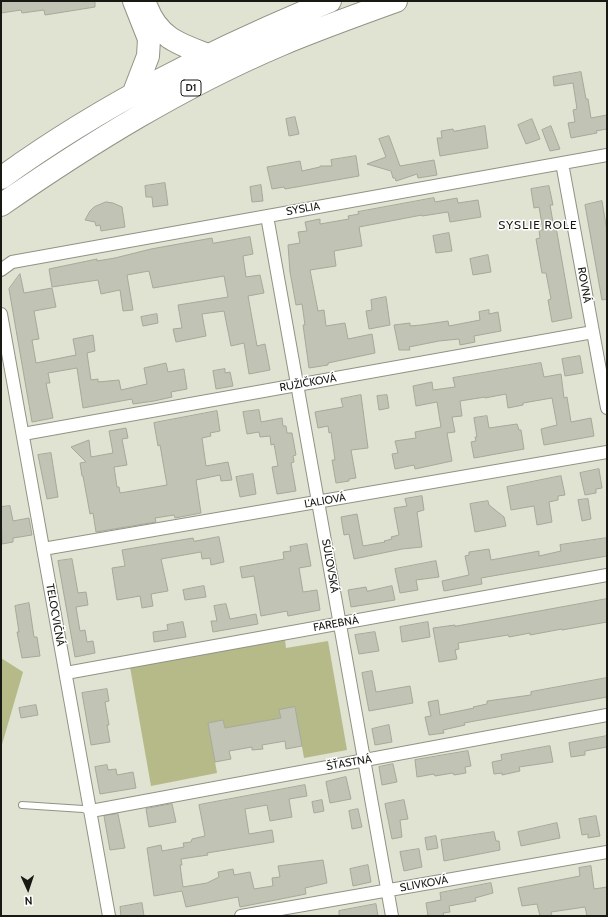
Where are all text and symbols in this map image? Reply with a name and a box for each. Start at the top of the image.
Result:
road number: D1 [181,80,201,96]
street label: SYSLIA [285,200,321,218]
district label: SYSLIE ROLE [498,218,578,232]
street label: ROVNÁ [574,266,594,304]
street label: RUŽIČKOVÁ [279,372,337,394]
street label: ĽALIOVÁ [303,491,347,511]
street label: SÚĽOVSKÁ [319,538,341,594]
street label: TELOCVIČNÁ [43,583,67,647]
street label: FAREBNÁ [312,614,360,634]
street label: ŠŤASTNÁ [325,753,373,773]
north arrow [8,869,48,909]
street label: SLIVKOVÁ [399,873,449,895]
text: N [24,894,33,908]

